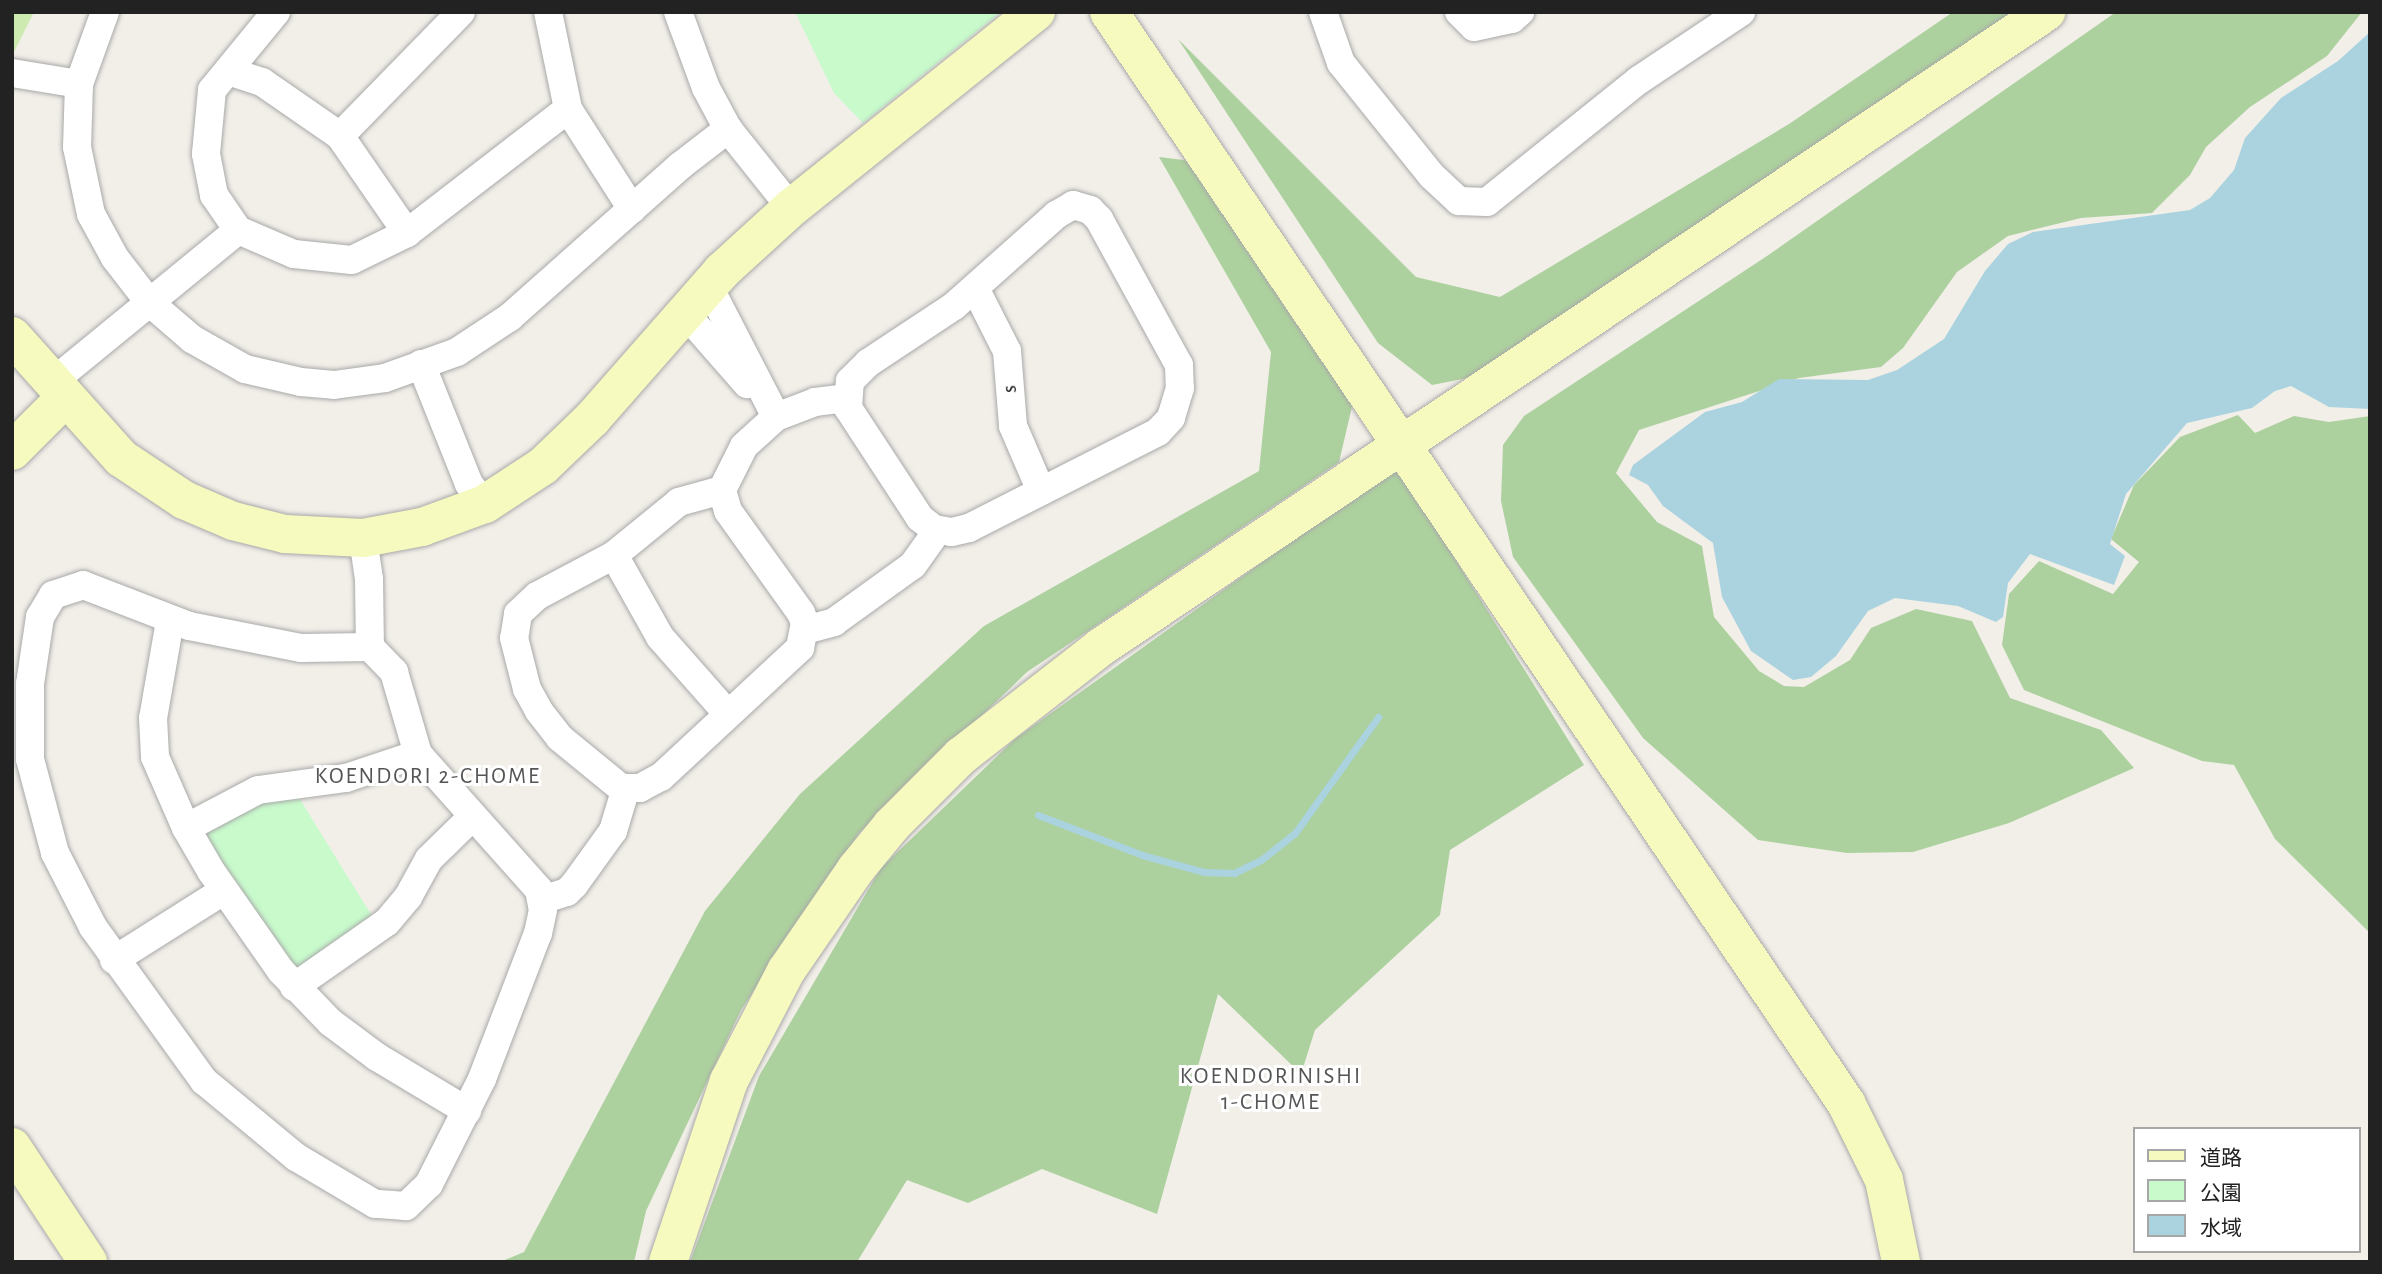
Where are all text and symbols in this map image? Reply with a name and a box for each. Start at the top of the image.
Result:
street label: s [997,384,1023,394]
district label: KOENDORI 2-CHOME [317,763,539,791]
district label: KOENDORINISHI 1-CHOME [1181,1063,1361,1117]
legend [2134,1127,2361,1253]
text: 道路 [2200,1148,2242,1169]
text: 公園 [2200,1183,2242,1204]
text: 水域 [2200,1218,2242,1239]

